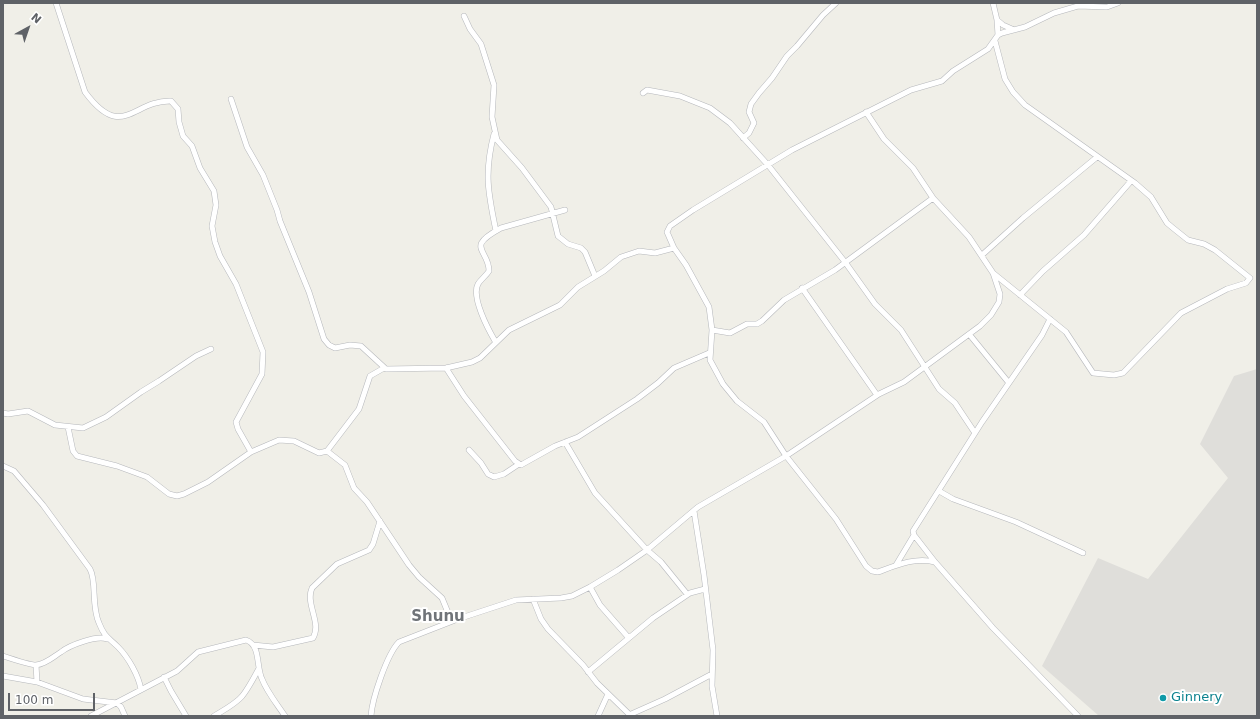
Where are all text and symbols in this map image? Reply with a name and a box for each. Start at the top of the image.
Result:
north arrow [8,8,48,48]
text: N [28,10,44,26]
district label: Shunu [411,608,465,626]
scale bar [10,685,97,711]
place label: Ginnery [1171,690,1222,706]
text: 100 m [15,693,53,707]
marker: Ginnery [1158,693,1168,703]

